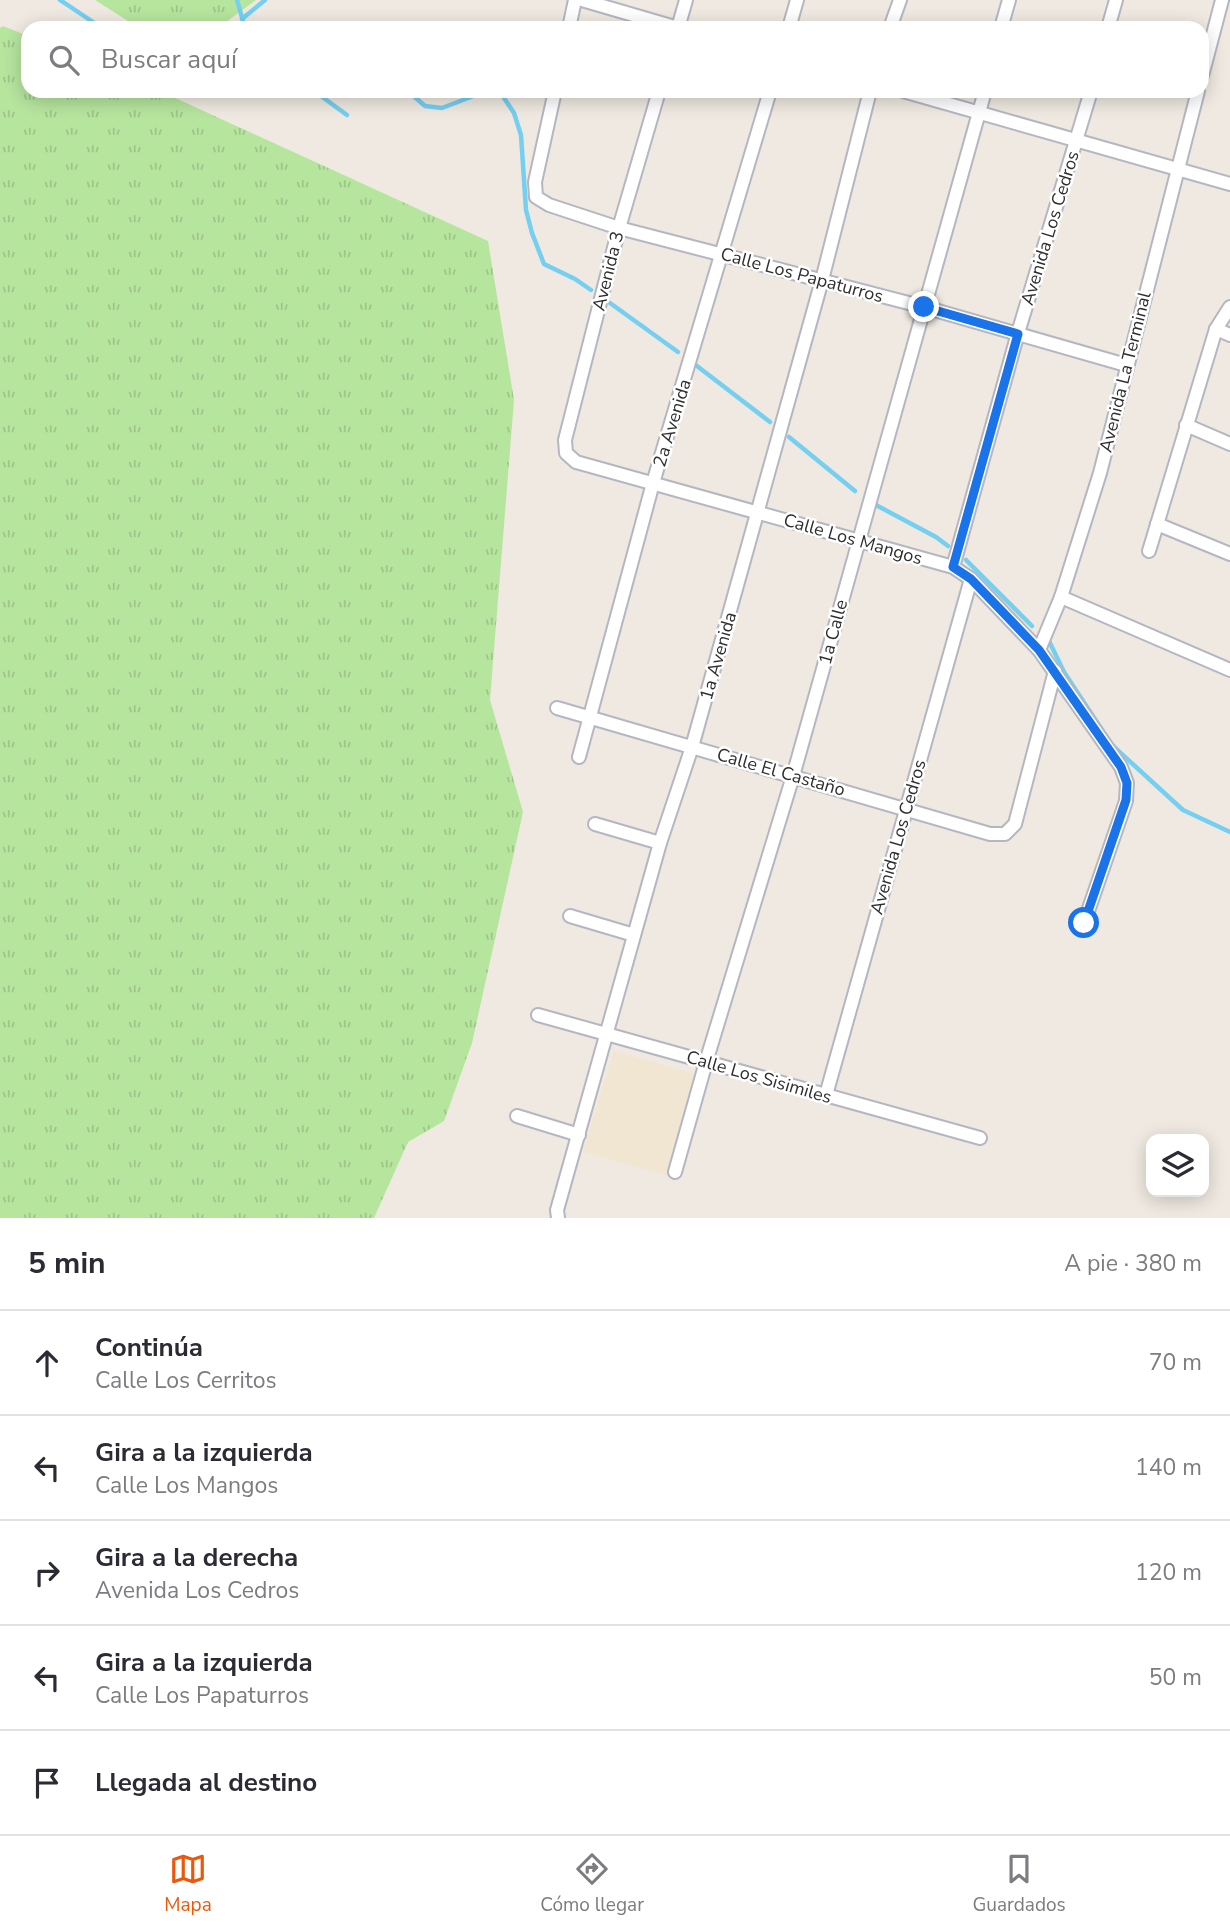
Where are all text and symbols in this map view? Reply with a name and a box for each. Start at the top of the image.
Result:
search box [21,21,1209,98]
icon: search [45,41,83,79]
text: Buscar aquí [101,42,237,77]
street label: Avenida Los Cedros [1015,148,1085,308]
street label: Avenida 3 [587,229,629,313]
street label: Calle Los Papaturros [718,242,886,308]
street label: Avenida La Terminal [1093,289,1157,455]
route end [908,291,939,322]
street label: 2a Avenida [647,376,697,470]
street label: Calle Los Mangos [781,508,925,570]
street label: 1a Calle [813,597,853,667]
street label: 1a Avenida [694,609,742,703]
street label: Calle El Castaño [714,742,848,802]
street label: Avenida Los Cedros [864,757,932,917]
route start [1068,907,1099,938]
street label: Calle Los Sisimiles [683,1045,835,1109]
map controls [1146,1134,1209,1197]
button: layers [1146,1134,1209,1197]
text: 5 min [28,1243,106,1284]
text: A pie · 380 m [1064,1248,1202,1279]
text: Continúa [95,1330,203,1365]
icon: ahead [28,1344,66,1382]
text: 70 m [1149,1347,1202,1378]
text: Calle Los Cerritos [95,1365,277,1396]
text: Gira a la izquierda [95,1435,313,1470]
icon: left [28,1449,66,1487]
text: 140 m [1135,1452,1202,1483]
text: Calle Los Mangos [95,1470,278,1501]
text: Gira a la derecha [95,1540,298,1575]
icon: right [28,1554,66,1592]
text: 120 m [1135,1557,1202,1588]
text: Avenida Los Cedros [95,1575,299,1606]
text: Gira a la izquierda [95,1645,313,1680]
icon: left [28,1659,66,1697]
text: 50 m [1149,1662,1202,1693]
text: Calle Los Papaturros [95,1680,309,1711]
icon: arrive [28,1764,66,1802]
text: Llegada al destino [95,1765,317,1800]
tab: Mapa [164,1850,212,1918]
tab: Cómo llegar [540,1850,644,1918]
tab: Guardados [973,1850,1066,1918]

